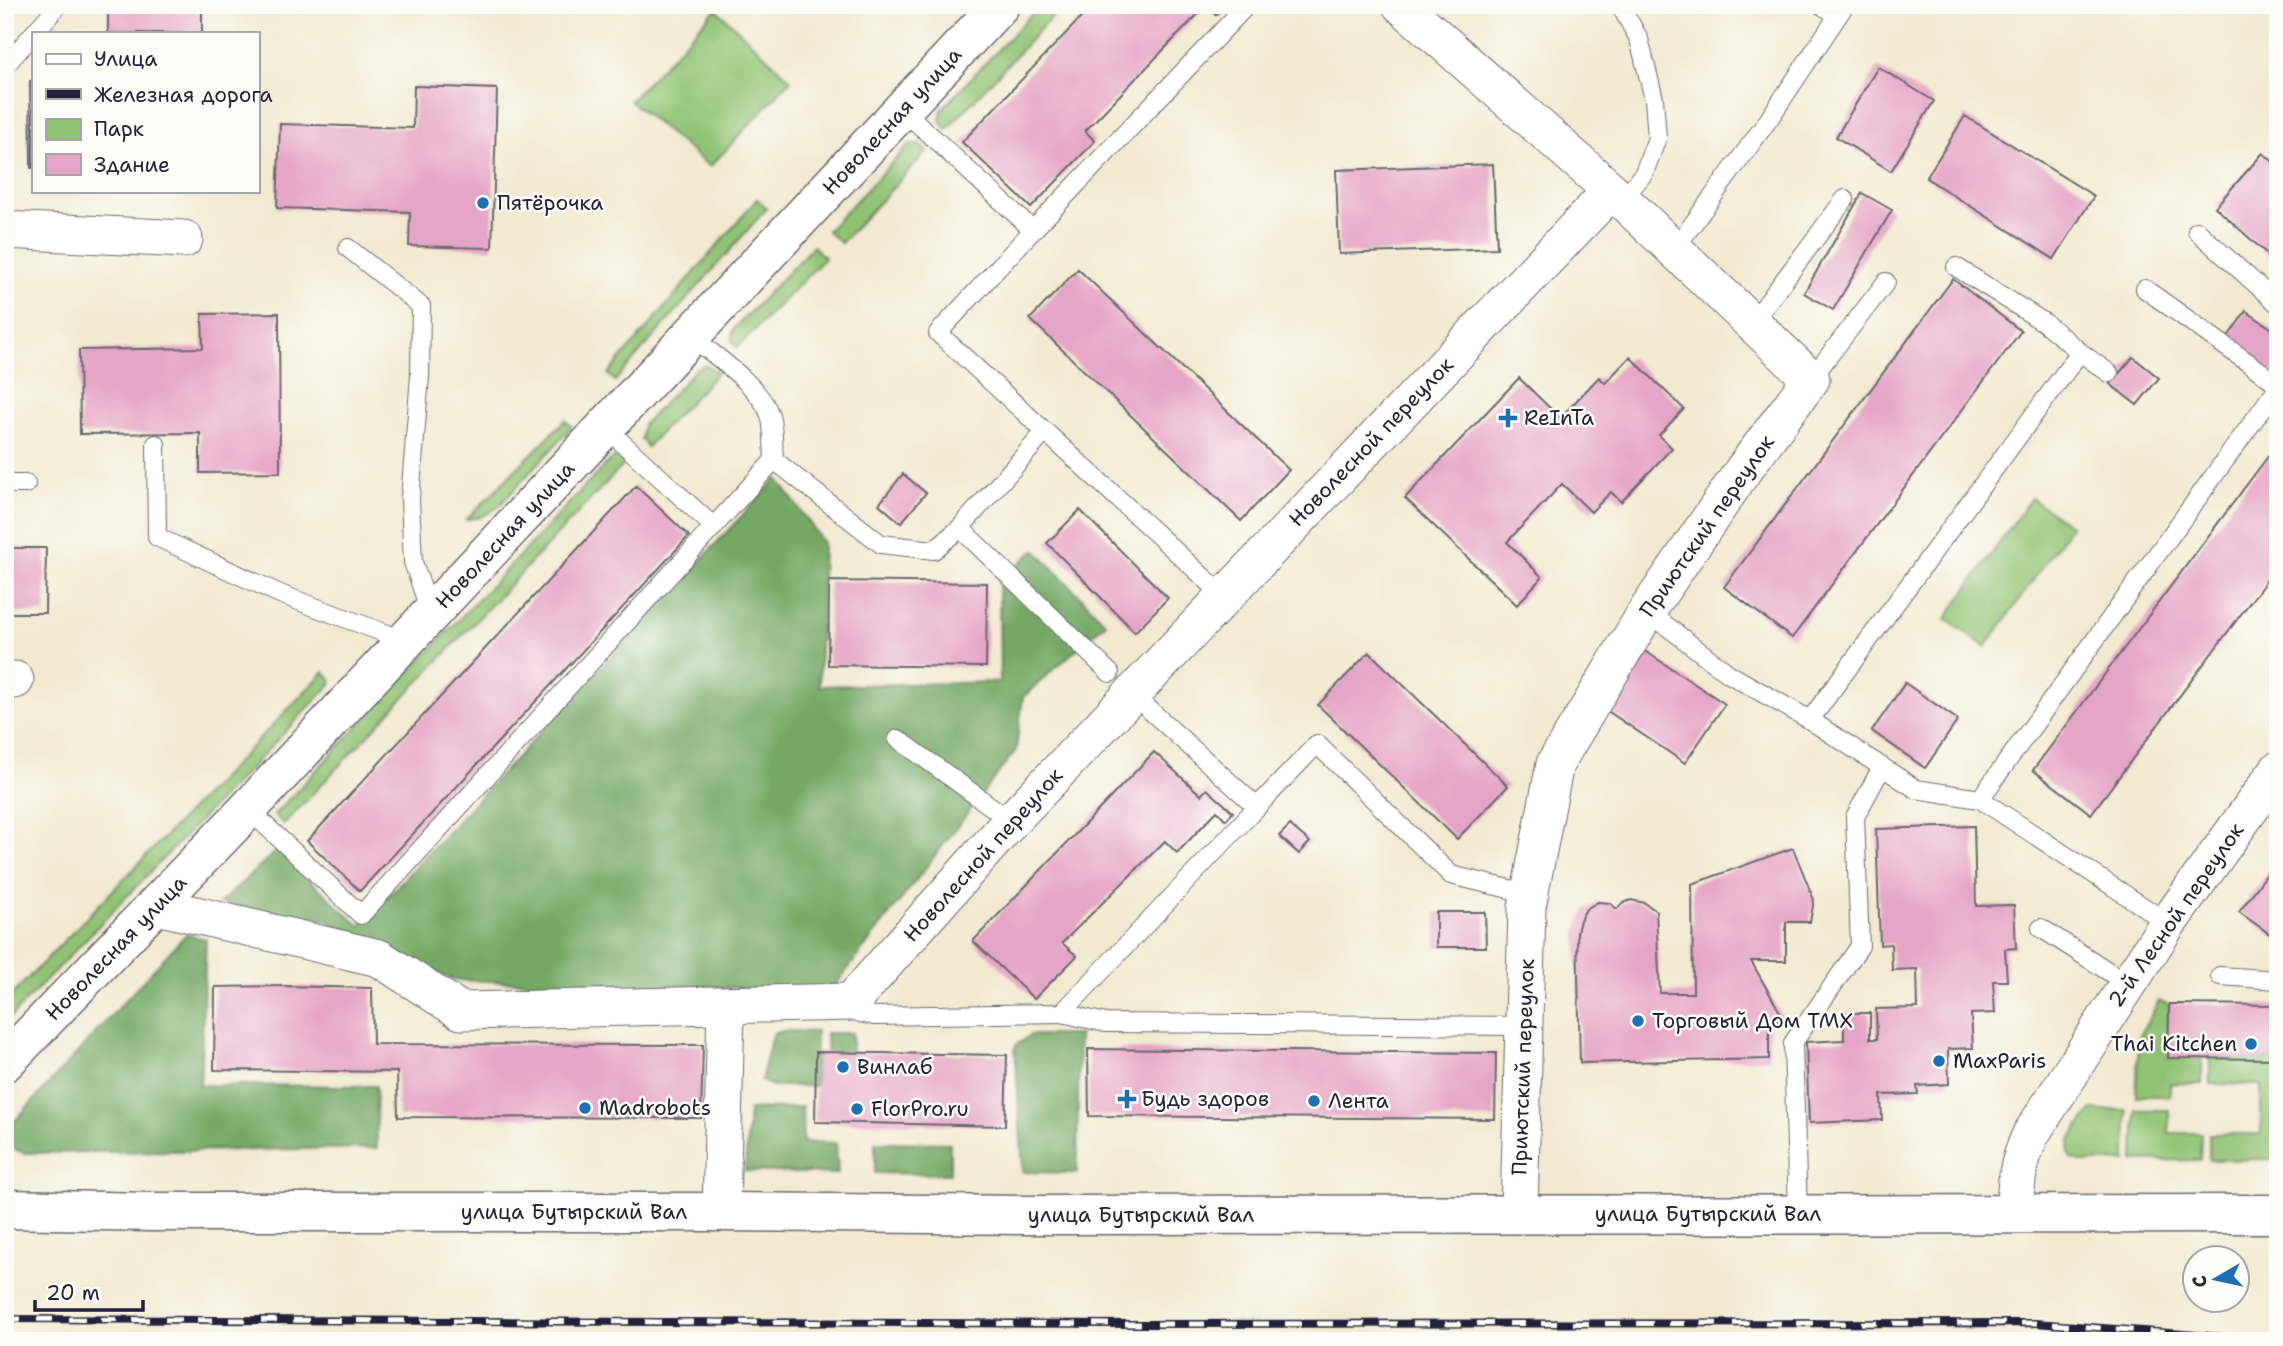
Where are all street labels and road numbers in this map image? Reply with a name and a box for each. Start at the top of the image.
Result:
street label: Новолесная улица [816,41,968,201]
street label: Новолесной переулок [1283,351,1459,533]
street label: Приютский переулок [1633,429,1781,623]
street label: Новолесная улица [429,455,581,615]
street label: Новолесной переулок [897,762,1069,948]
street label: 2-й Лесной переулок [2102,817,2250,1013]
street label: Новолесная улица [39,869,193,1027]
street label: Приютский переулок [1505,958,1541,1176]
street label: улица Бутырский Вал [461,1198,687,1226]
street label: улица Бутырский Вал [1595,1200,1821,1228]
street label: улица Бутырский Вал [1028,1201,1254,1229]

